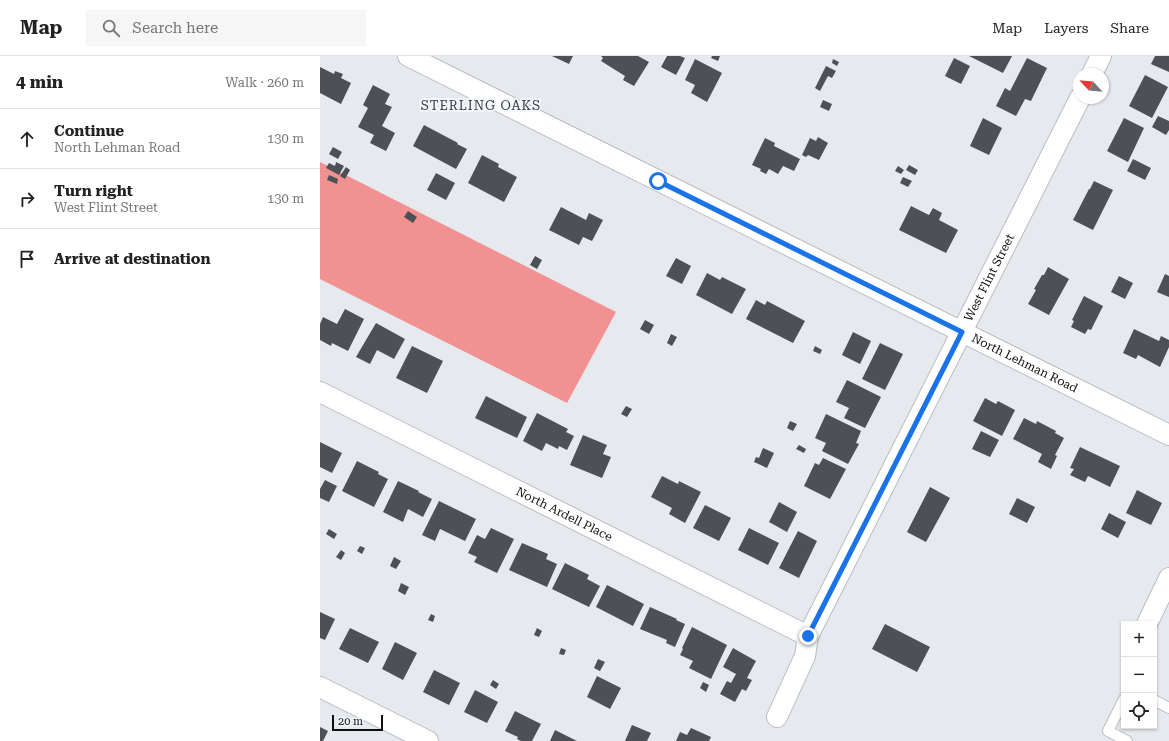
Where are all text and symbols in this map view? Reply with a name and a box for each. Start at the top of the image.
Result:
search box [86,10,366,46]
text: Map [20,16,62,39]
icon: search [100,17,122,39]
text: Search here [132,19,218,37]
text: Map [992,20,1022,36]
text: Layers [1044,20,1088,36]
text: Share [1110,20,1149,36]
north arrow [1073,68,1109,104]
text: 4 min [16,72,63,92]
text: Walk · 260 m [225,75,304,90]
district label: STERLING OAKS [421,98,541,113]
text: Continue [54,122,124,140]
icon: ahead [16,128,38,150]
text: 130 m [267,131,304,146]
text: North Lehman Road [54,140,180,155]
route start [649,172,667,190]
text: Turn right [54,182,133,200]
icon: right [16,188,38,210]
text: 130 m [267,191,304,206]
text: West Flint Street [54,200,158,215]
street label: West Flint Street [961,231,1017,324]
icon: arrive [16,248,38,270]
text: Arrive at destination [54,250,210,268]
street label: North Lehman Road [969,331,1080,396]
street label: North Ardell Place [514,484,615,544]
map controls [1121,621,1157,729]
button: + [1121,621,1157,657]
route end [799,627,817,645]
button: − [1121,657,1157,693]
button: locate [1121,693,1157,729]
scale bar [332,713,383,732]
text: 20 m [338,715,363,728]

